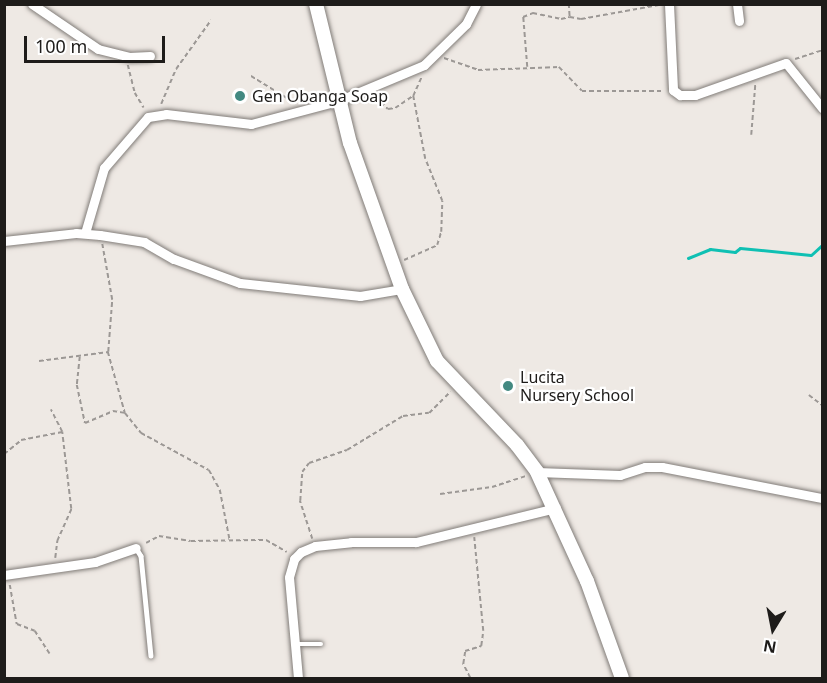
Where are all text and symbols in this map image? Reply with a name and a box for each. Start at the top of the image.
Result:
scale bar [27,24,168,62]
text: 100 m [35,34,87,58]
place label: Gen Obanga Soap [252,86,388,106]
marker: Gen Obanga Soap [233,89,247,103]
place label: Lucita Nursery School [520,367,634,405]
marker: Lucita Nursery School [501,379,515,393]
north arrow [743,599,803,659]
text: N [762,635,778,659]

